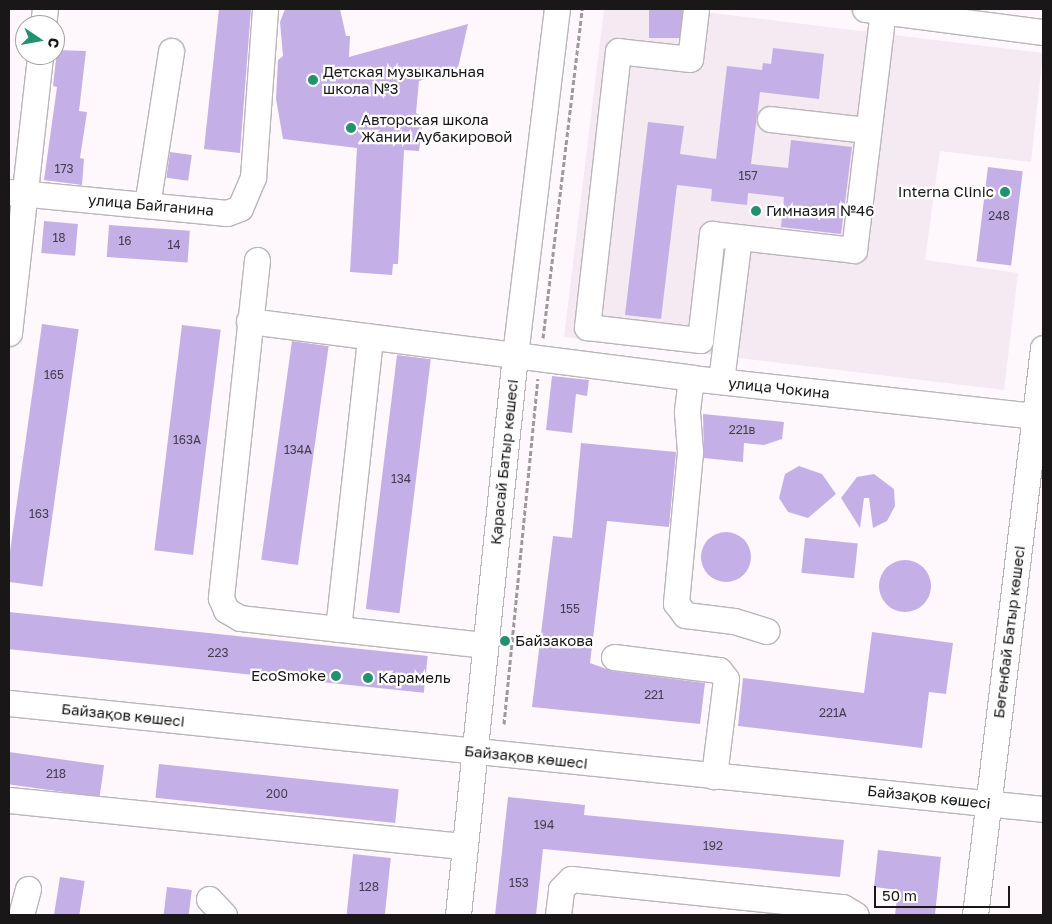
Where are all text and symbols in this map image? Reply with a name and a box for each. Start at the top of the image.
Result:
north arrow [15,15,65,65]
text: С [45,36,64,50]
place label: Детская музыкальная школа №3 [323,62,484,97]
marker: Детская музыкальная школа №3 [307,74,319,86]
place label: Авторская школа Жании Аубакировой [361,110,512,145]
marker: Авторская школа Жании Аубакировой [345,122,357,134]
house number: 173 [54,162,74,176]
house number: 157 [738,169,758,183]
place label: Interna Clinic [898,183,994,201]
marker: Interna Clinic [998,185,1012,199]
street label: улица Байганина [87,191,215,219]
place label: Гимназия №46 [766,202,874,220]
marker: Гимназия №46 [750,205,762,217]
house number: 248 [988,209,1010,223]
house number: 18 [52,231,66,245]
house number: 16 [118,234,132,248]
house number: 14 [167,238,181,252]
house number: 165 [44,368,64,382]
street label: улица Чокина [727,374,831,402]
street label: Қарасай Батыр көшесі [486,378,522,546]
house number: 221в [729,423,755,437]
house number: 163А [173,433,201,447]
house number: 134А [284,443,312,457]
house number: 134 [391,472,411,486]
house number: 163 [29,507,49,521]
street label: Бөгенбай Батыр көшесі [989,545,1029,719]
house number: 155 [560,602,580,616]
place label: Байзакова [515,632,593,650]
marker: Байзакова [499,635,511,647]
house number: 223 [208,646,228,660]
place label: EcoSmoke [251,667,326,685]
place label: Карамель [378,669,451,687]
marker: EcoSmoke [330,670,342,682]
marker: Карамель [362,672,374,684]
house number: 221 [644,688,664,702]
street label: Байзақов көшесі [60,700,186,730]
house number: 221А [819,706,847,720]
street label: Байзақов көшесі [463,742,589,772]
house number: 218 [46,767,66,781]
street label: Байзақов көшесі [866,782,992,812]
house number: 200 [266,787,288,801]
house number: 194 [534,818,554,832]
house number: 192 [703,839,723,853]
house number: 153 [509,876,529,890]
scale bar [877,876,1013,908]
house number: 128 [359,880,379,894]
text: 50 m [882,886,917,904]

